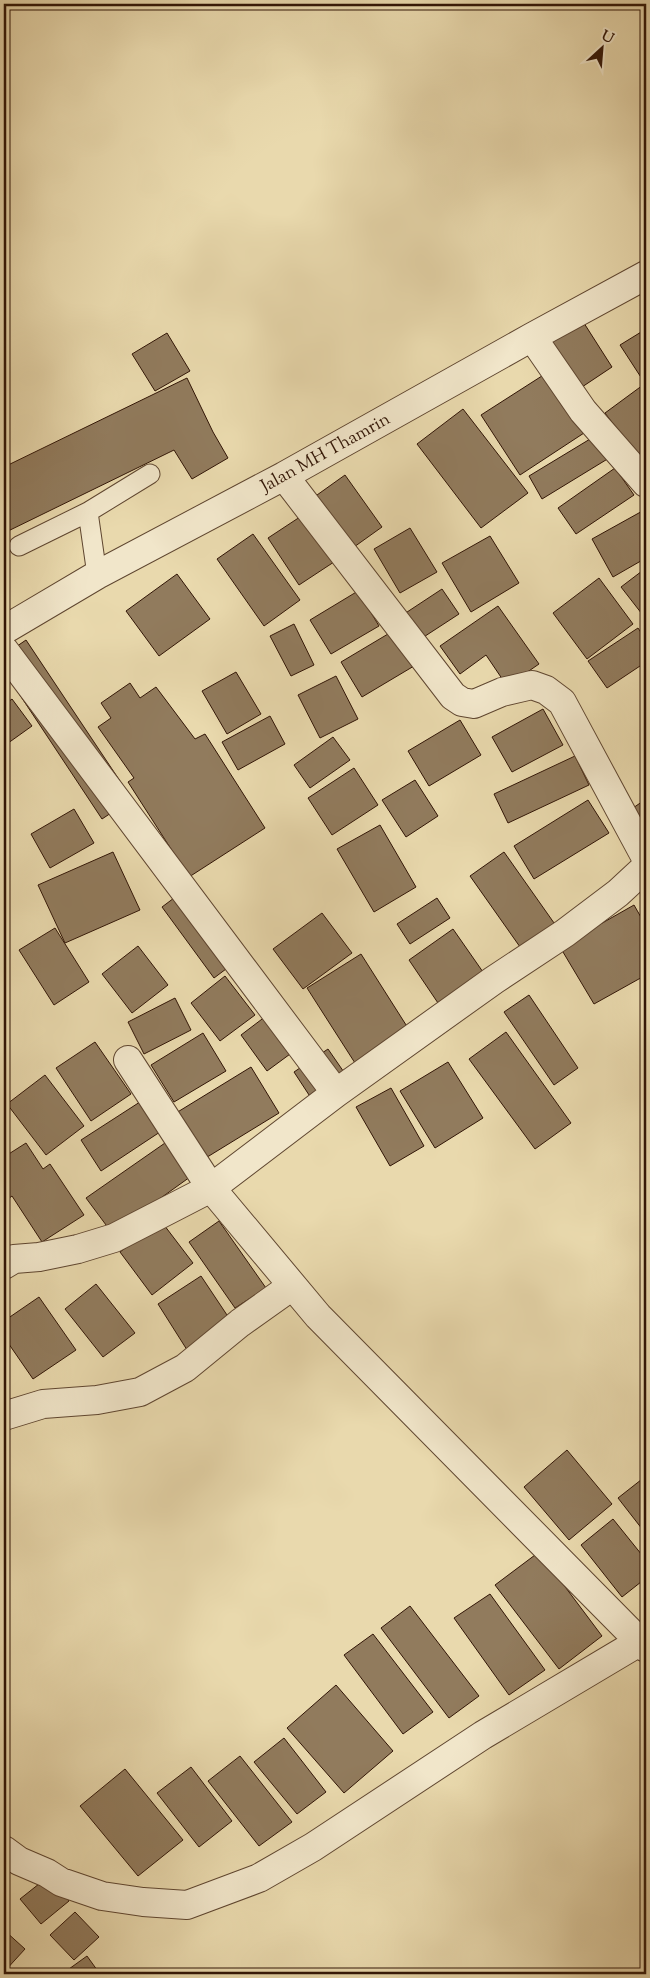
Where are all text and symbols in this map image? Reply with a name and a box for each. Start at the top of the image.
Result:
north arrow [578,22,628,72]
text: U [597,27,617,50]
street label: Jalan MH Thamrin [256,407,396,501]

